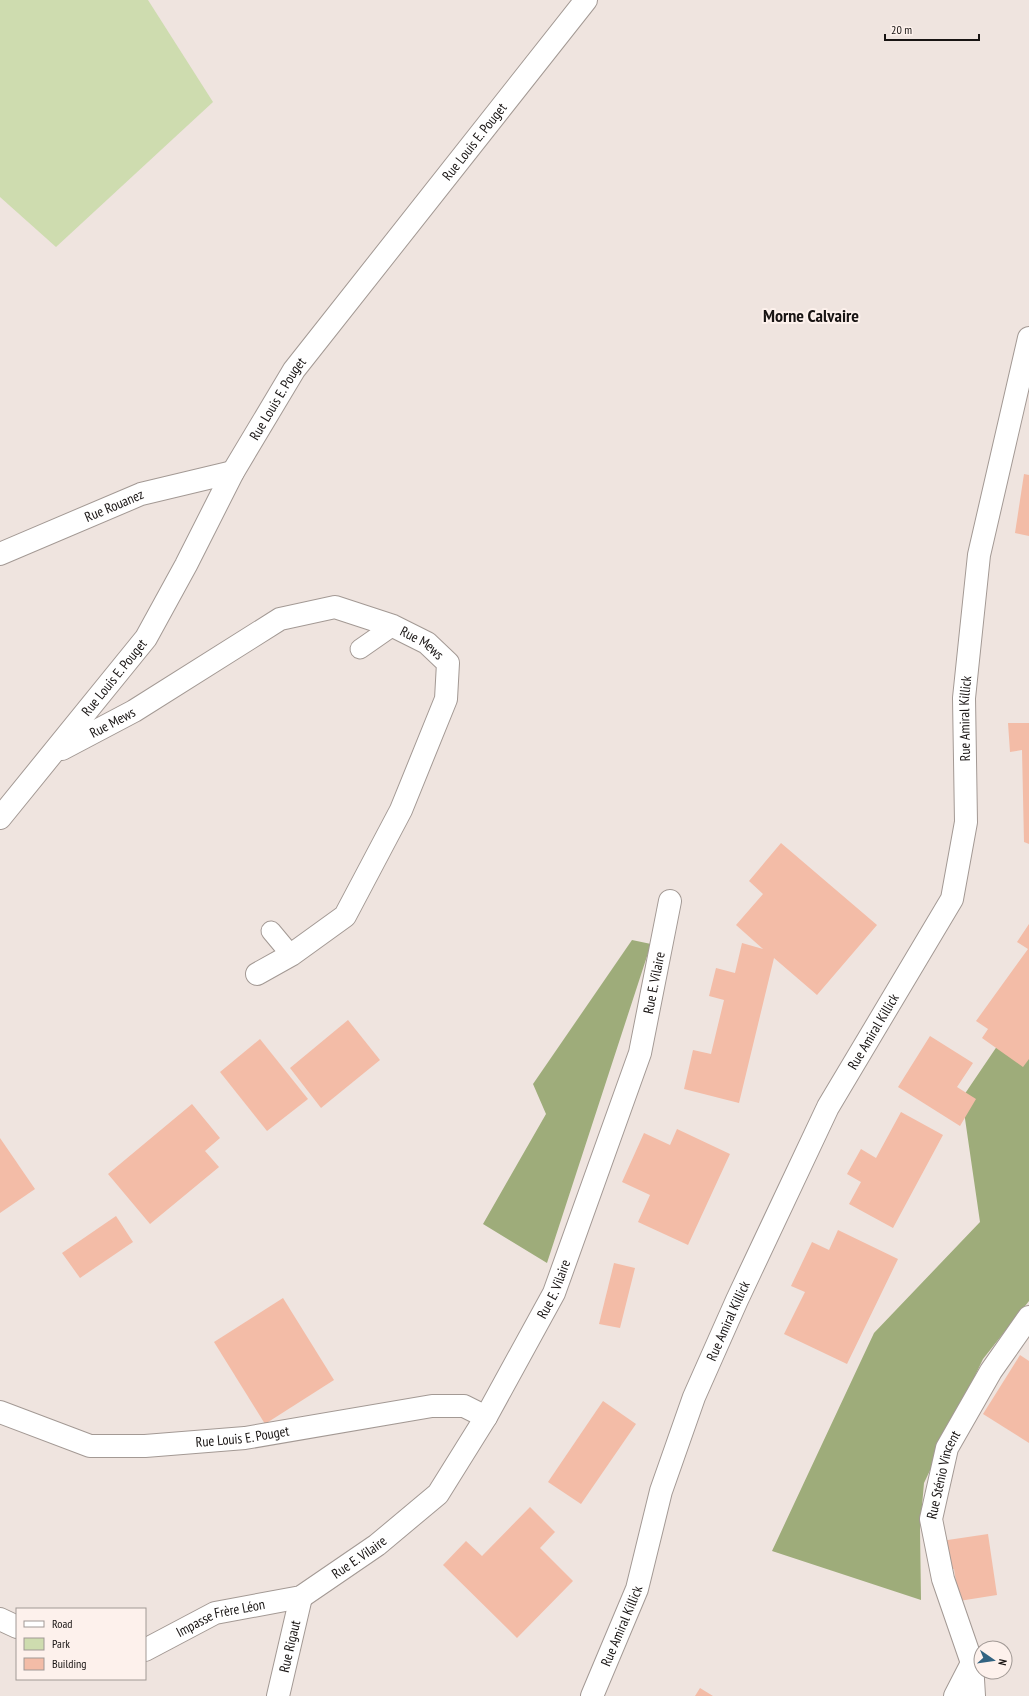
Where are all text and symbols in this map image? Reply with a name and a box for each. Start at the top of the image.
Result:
scale bar [885,16,979,42]
text: 20 m [891,22,912,37]
street label: Rue Louis E. Pouget [438,99,511,184]
district label: Morne Calvaire [763,304,859,327]
street label: Rue Louis E. Pouget [245,353,310,443]
street label: Rue Rouanez [82,485,146,526]
street label: Rue Mews [397,622,448,664]
street label: Rue Louis E. Pouget [77,635,151,720]
street label: Rue Amiral Killick [955,674,975,761]
street label: Rue Mews [86,703,139,742]
street label: Rue E. Vilaire [639,950,669,1015]
street label: Rue Amiral Killick [843,990,903,1073]
street label: Rue E. Vilaire [533,1257,574,1322]
street label: Rue Amiral Killick [702,1277,754,1364]
street label: Rue Louis E. Pouget [195,1422,290,1451]
street label: Rue Sténio Vincent [922,1427,964,1521]
street label: Rue E. Vilaire [328,1532,390,1582]
street label: Rue Amiral Killick [597,1584,647,1669]
street label: Impasse Frère Léon [173,1595,266,1641]
legend [16,1608,146,1680]
text: Road [52,1616,72,1631]
street label: Rue Rigaut [275,1618,304,1674]
text: Park [52,1636,70,1651]
north arrow [973,1640,1013,1680]
text: Building [52,1656,87,1671]
text: N [995,1658,1010,1667]

